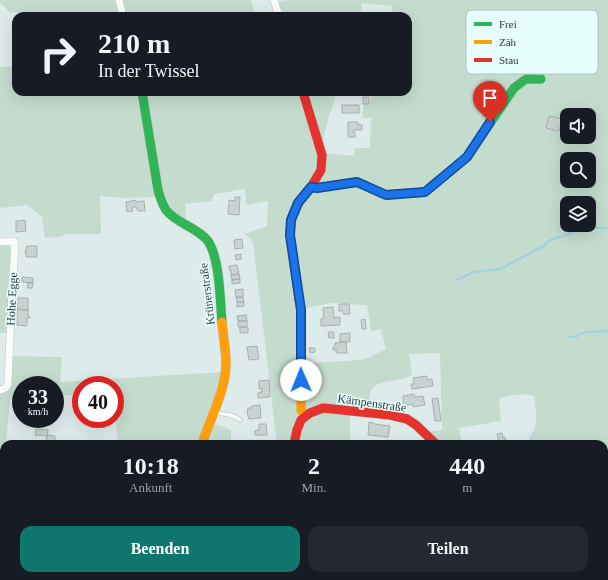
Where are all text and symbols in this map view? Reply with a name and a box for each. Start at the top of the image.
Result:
legend [466,10,598,74]
text: Frei [499,18,517,30]
icon: right [32,28,84,80]
text: 210 m [98,28,170,59]
text: Zäh [499,36,517,48]
text: Stau [499,54,519,66]
text: In der Twissel [98,61,199,81]
pin [473,81,507,122]
icon: arrive [479,87,501,109]
map controls [560,108,596,232]
button: sound [560,108,596,144]
button: search [560,152,596,188]
button: layers [560,196,596,232]
street label: Krünerstraße [196,262,218,326]
street label: Hohe Egge [4,272,20,326]
position arrow [280,359,322,401]
speed limit sign: 40 [72,376,124,428]
text: 33 [28,386,48,408]
street label: Kämpenstraße [337,391,407,415]
text: km/h [28,406,48,417]
text: 10:18 [123,453,179,479]
text: 2 [308,453,320,479]
text: 440 [449,453,485,479]
text: Ankunft [129,480,172,495]
text: Min. [302,480,326,495]
text: m [462,480,472,495]
button: Beenden [20,526,300,572]
button: Teilen [308,526,588,572]

